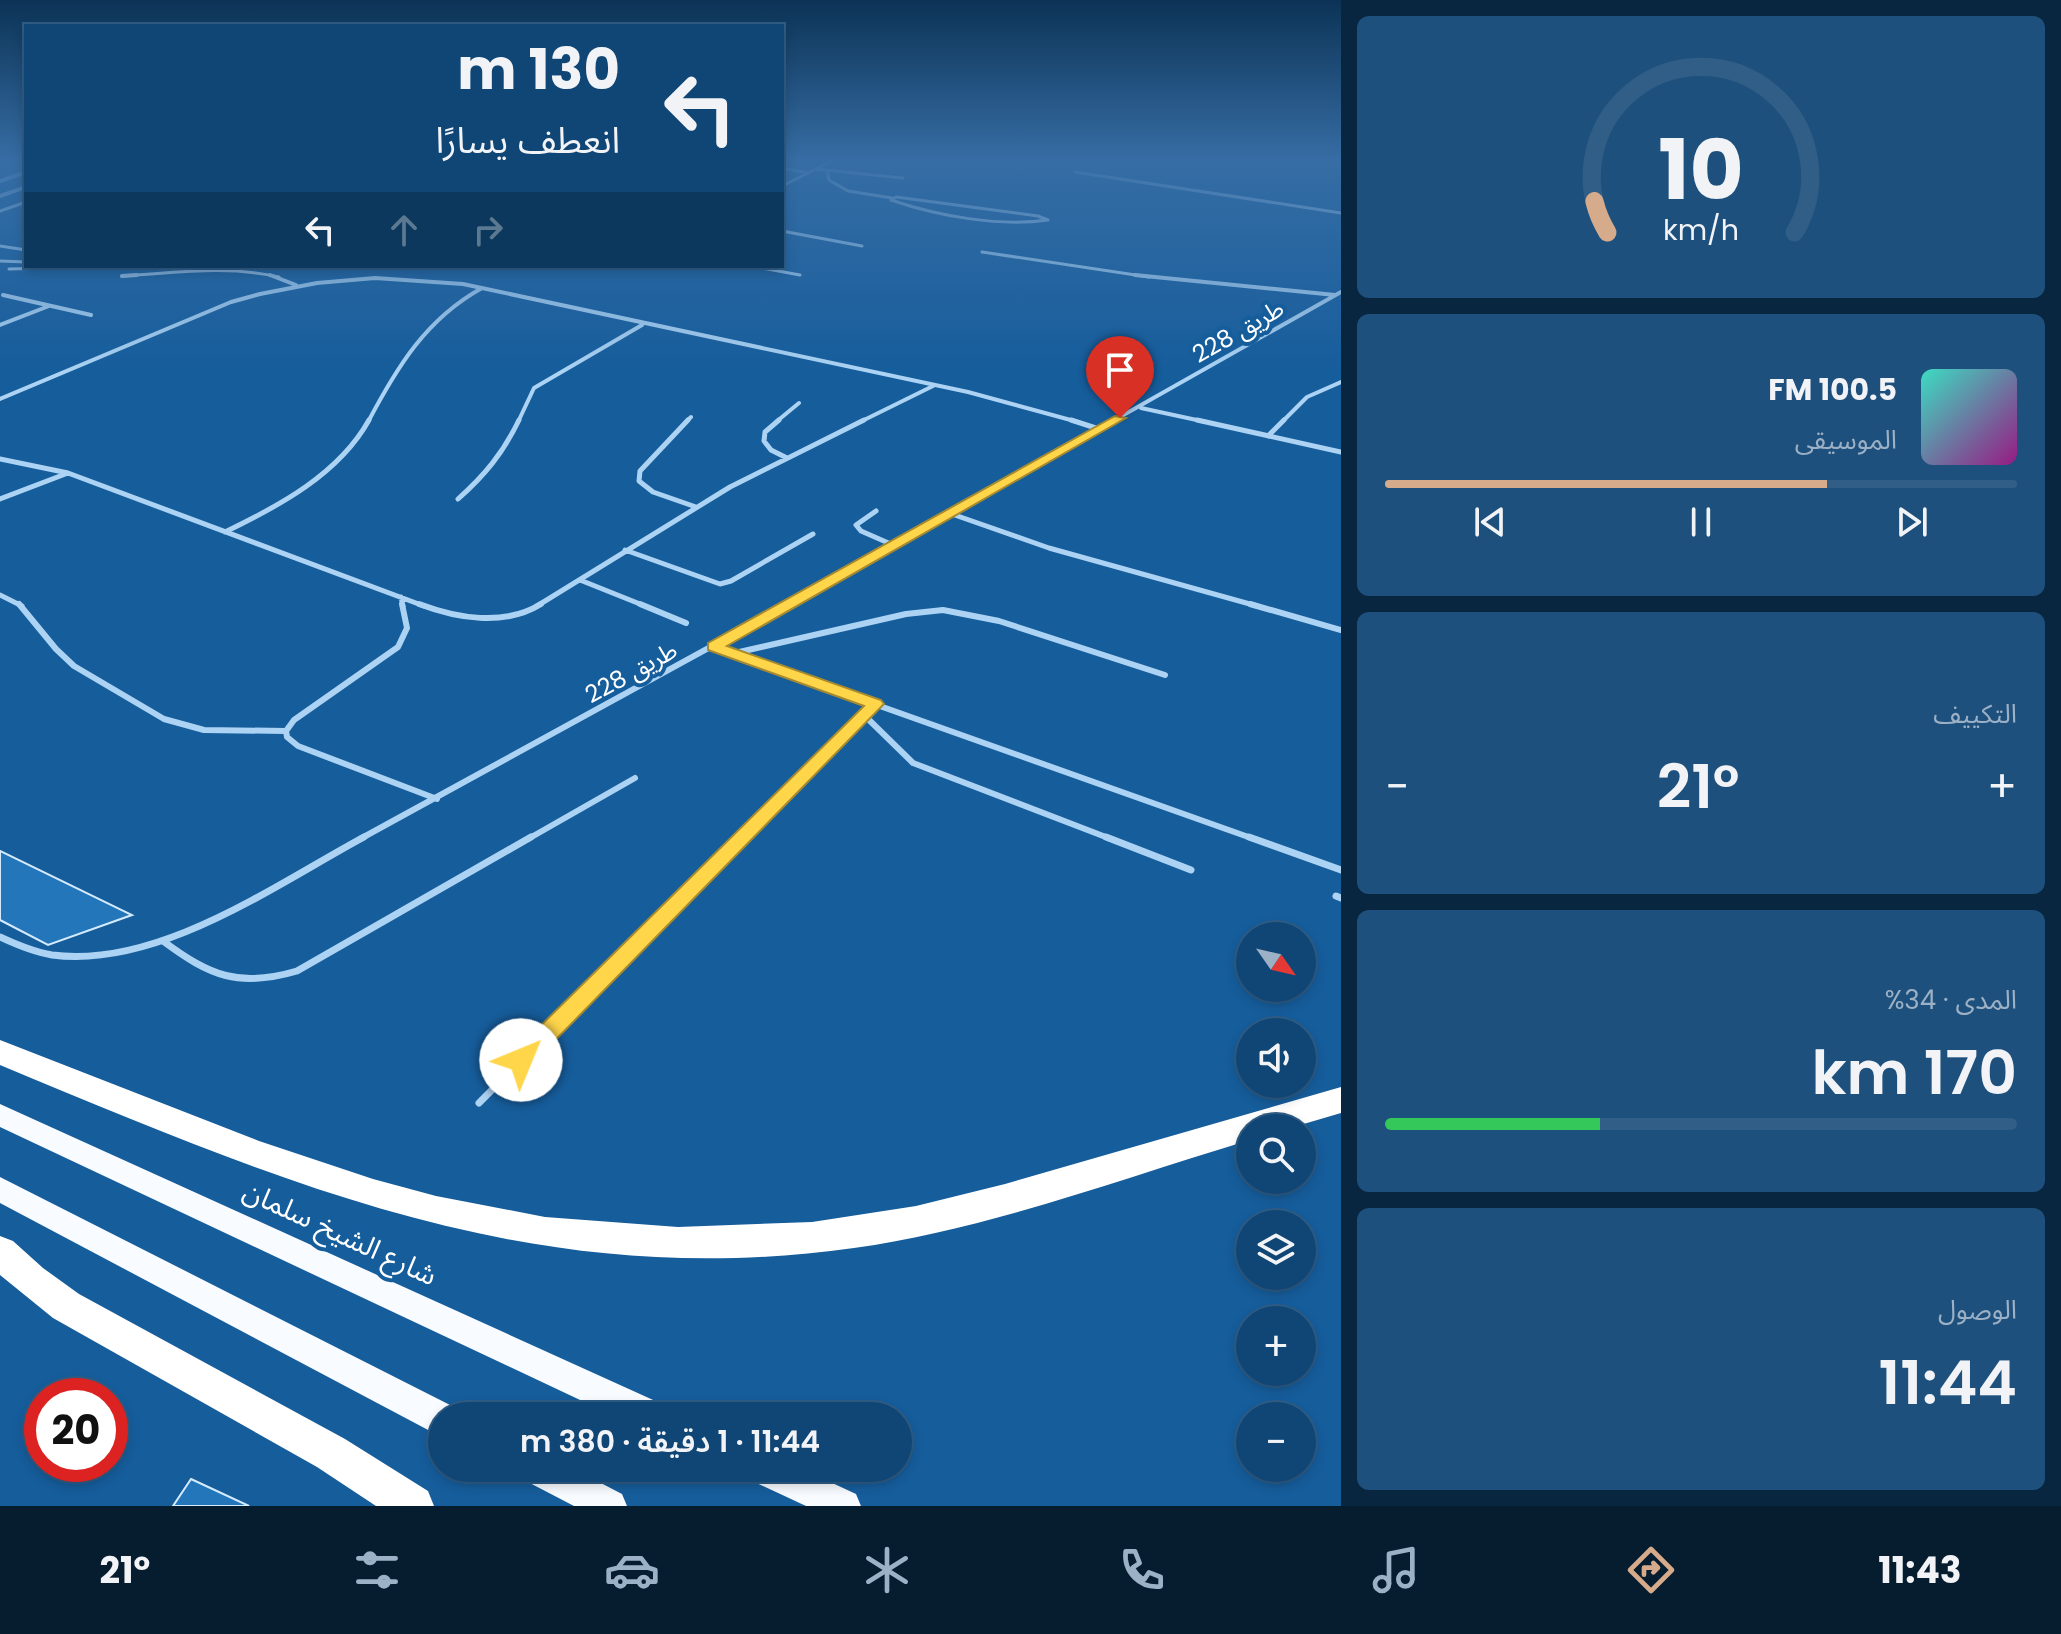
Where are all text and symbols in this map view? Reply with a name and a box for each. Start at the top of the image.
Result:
text: 130 m [457,30,620,109]
icon: left [648,56,752,160]
text: 10 [1658,112,1744,228]
text: انعطف يسارًا [436,115,620,166]
icon: left [298,208,342,252]
icon: ahead [382,208,426,252]
icon: right [466,208,510,252]
text: km/h [1663,210,1739,250]
street label: طريق 228 [1186,292,1290,370]
pin [1086,336,1154,418]
icon: arrive [1098,348,1142,392]
text: 100.5 FM [1768,368,1897,411]
text: الموسيقى [1795,422,1897,458]
icon: previous [1468,500,1512,544]
icon: pause [1679,500,1723,544]
icon: next [1890,500,1934,544]
street label: طريق 228 [579,633,683,711]
text: التكييف [1933,696,2017,732]
text: 21° [1657,745,1740,829]
text: − [1385,756,1409,817]
text: + [1987,756,2017,817]
north arrow [1236,922,1316,1002]
map controls [1236,922,1316,1482]
text: المدى · 34% [1885,982,2017,1018]
position arrow [479,1018,563,1102]
button: sound [1236,1018,1316,1098]
text: 170 km [1811,1031,2017,1115]
button: search [1236,1114,1316,1194]
street label: شارع الشيخ سلمان [236,1171,443,1296]
button: layers [1236,1210,1316,1290]
text: الوصول [1938,1292,2017,1328]
button: + [1236,1306,1316,1386]
text: 11:44 [1878,1341,2017,1425]
speed limit sign: 20 [24,1378,128,1482]
button: − [1236,1402,1316,1482]
text: 11:44 · 1 دقيقة · 380 m [520,1420,820,1463]
icon: filters [349,1542,405,1598]
icon: car [604,1542,660,1598]
icon: climate [859,1542,915,1598]
icon: phone [1114,1542,1170,1598]
icon: music [1368,1542,1424,1598]
icon: directions [1623,1542,1679,1598]
text: 21° [99,1545,150,1596]
text: 11:43 [1878,1545,1962,1596]

